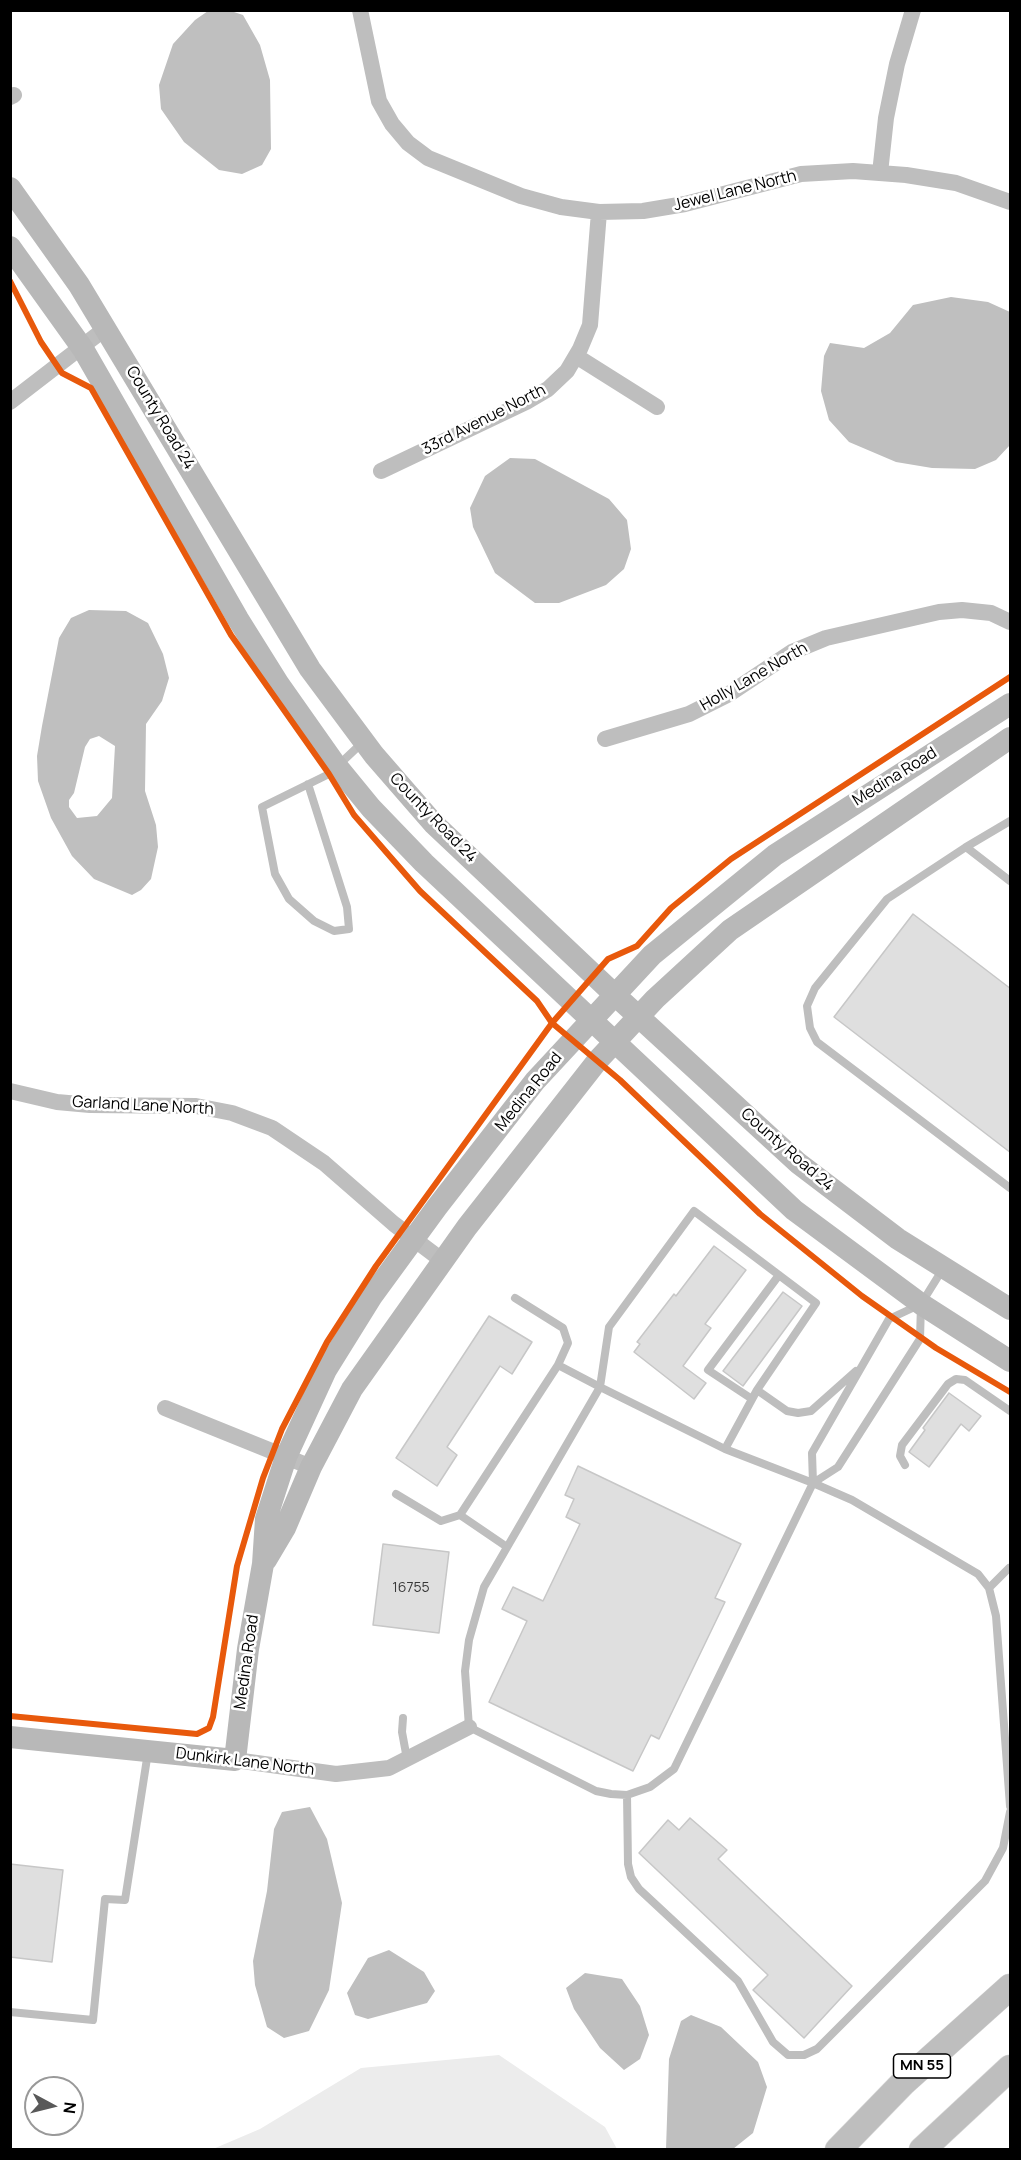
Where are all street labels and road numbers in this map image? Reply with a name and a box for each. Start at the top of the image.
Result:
street label: Jewel Lane North [672,166,798,216]
street label: County Road 24 [122,363,198,473]
street label: 33rd Avenue North [419,381,549,459]
street label: Holly Lane North [697,639,811,715]
street label: Medina Road [849,744,941,810]
street label: County Road 24 [385,769,481,867]
street label: Medina Road [491,1049,567,1135]
street label: Garland Lane North [72,1093,214,1119]
street label: County Road 24 [737,1104,837,1196]
street label: Medina Road [231,1613,263,1711]
street label: Dunkirk Lane North [175,1744,315,1780]
road number: MN 55 [894,2054,950,2078]

